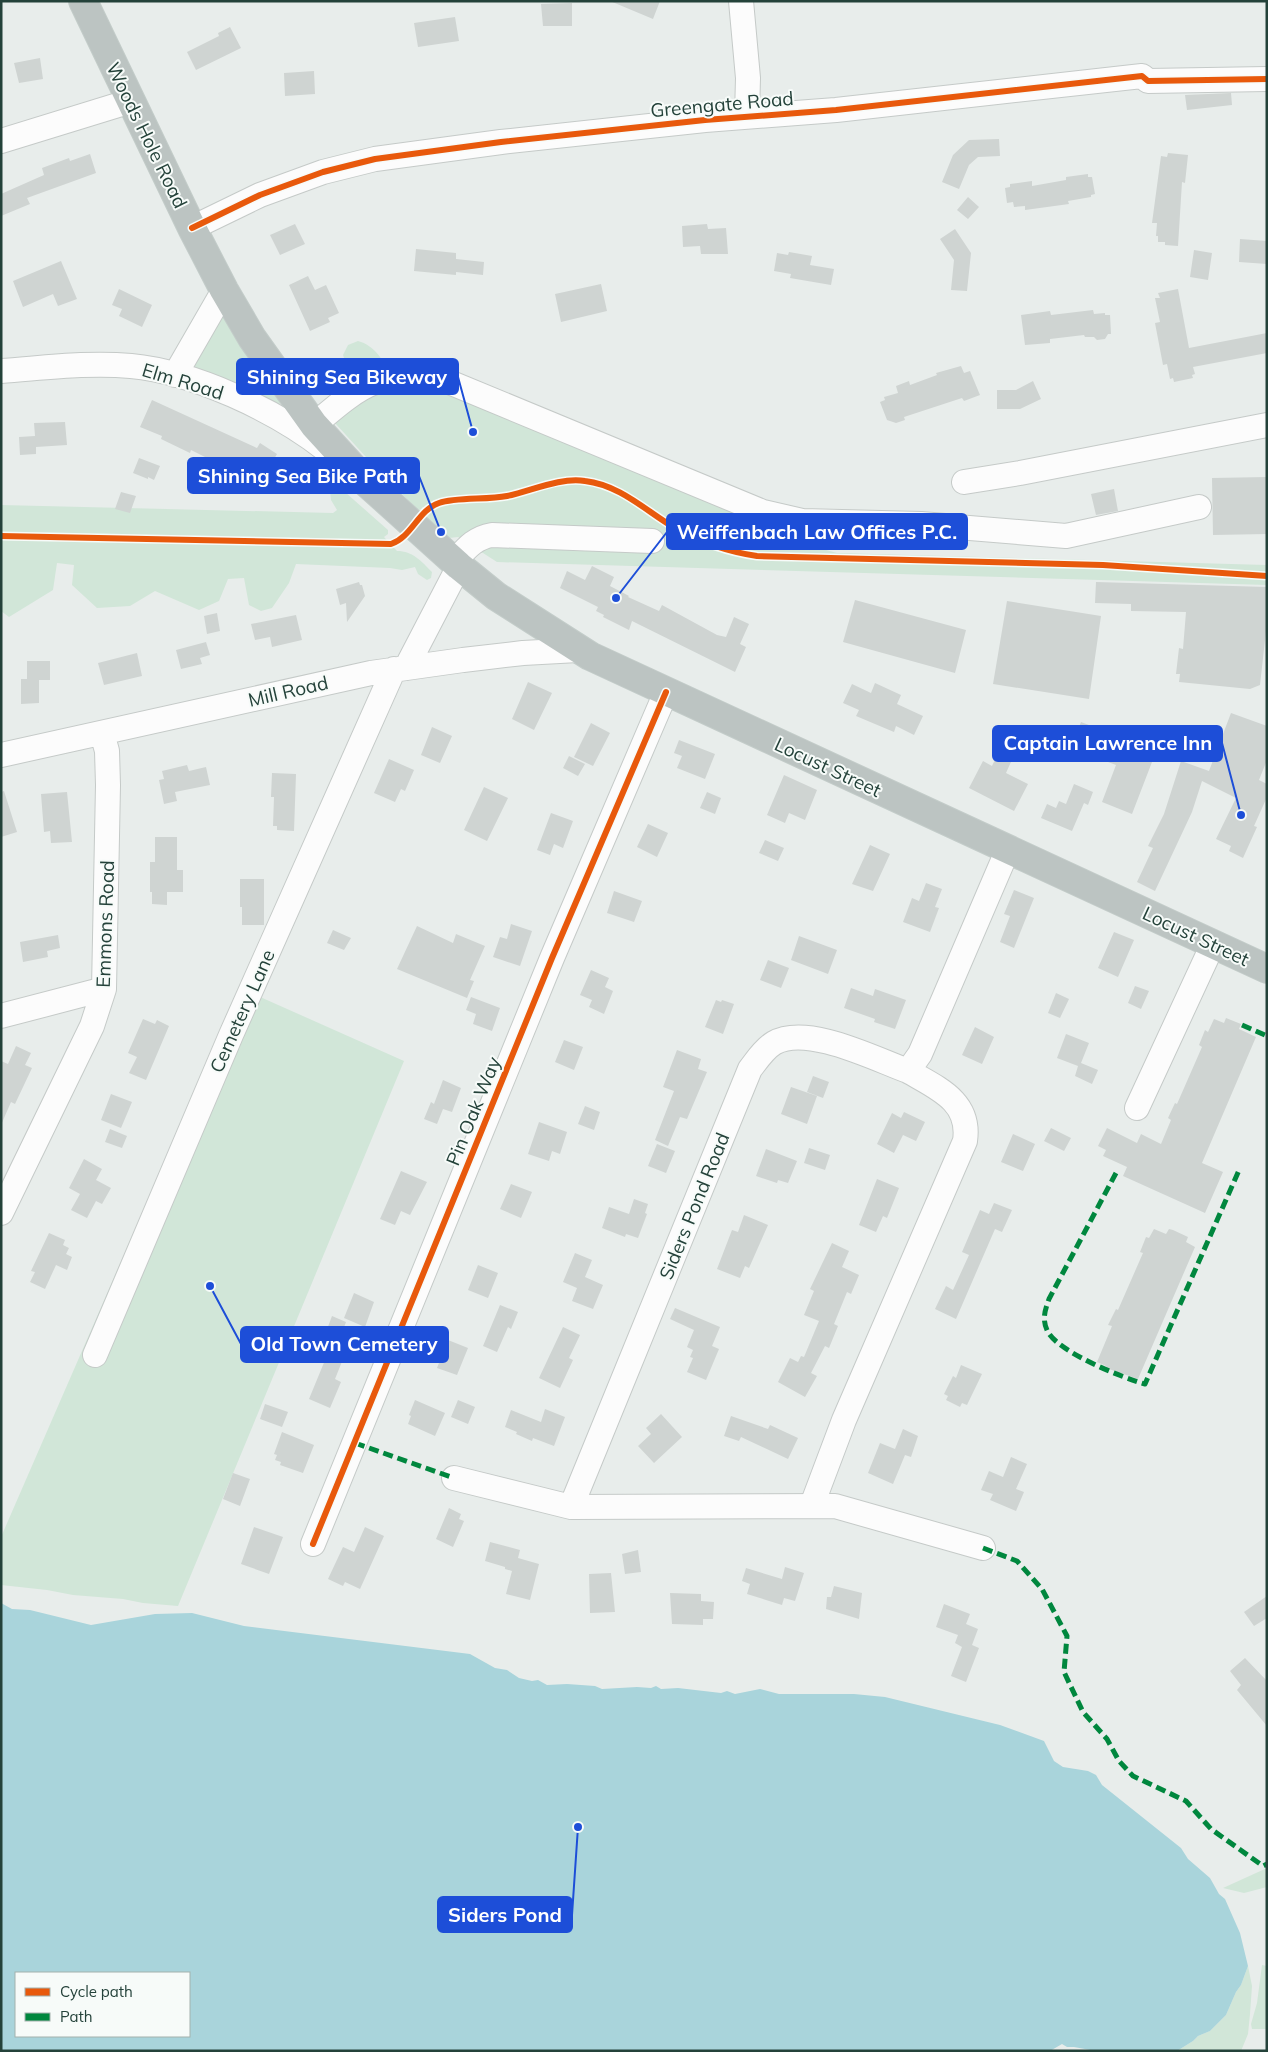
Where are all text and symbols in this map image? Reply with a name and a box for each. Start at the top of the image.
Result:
street label: Woods Hole Road [101,58,193,212]
street label: Greengate Road [649,86,795,122]
street label: Elm Road [139,357,227,405]
callout: Shining Sea Bikeway [237,359,458,394]
text: Shining Sea Bikeway [247,364,447,389]
callout: Shining Sea Bike Path [188,458,419,493]
text: Shining Sea Bike Path [198,463,408,488]
callout: Weiffenbach Law Offices P.C. [667,514,967,549]
text: Weiffenbach Law Offices P.C. [677,519,957,544]
street label: Mill Road [246,670,330,712]
callout: Captain Lawrence Inn [993,726,1222,761]
text: Captain Lawrence Inn [1004,730,1212,755]
street label: Locust Street [771,732,885,802]
street label: Emmons Road [91,860,119,988]
street label: Locust Street [1139,901,1253,971]
street label: Cemetery Lane [204,946,280,1076]
street label: Pin Oak Way [440,1053,506,1169]
street label: Siders Pond Road [654,1129,734,1283]
callout: Old Town Cemetery [241,1327,448,1362]
text: Old Town Cemetery [250,1331,438,1356]
callout: Siders Pond [438,1897,572,1932]
text: Siders Pond [448,1902,562,1927]
legend [15,1972,190,2037]
text: Cycle path [60,1982,133,2001]
text: Path [60,2007,92,2026]

